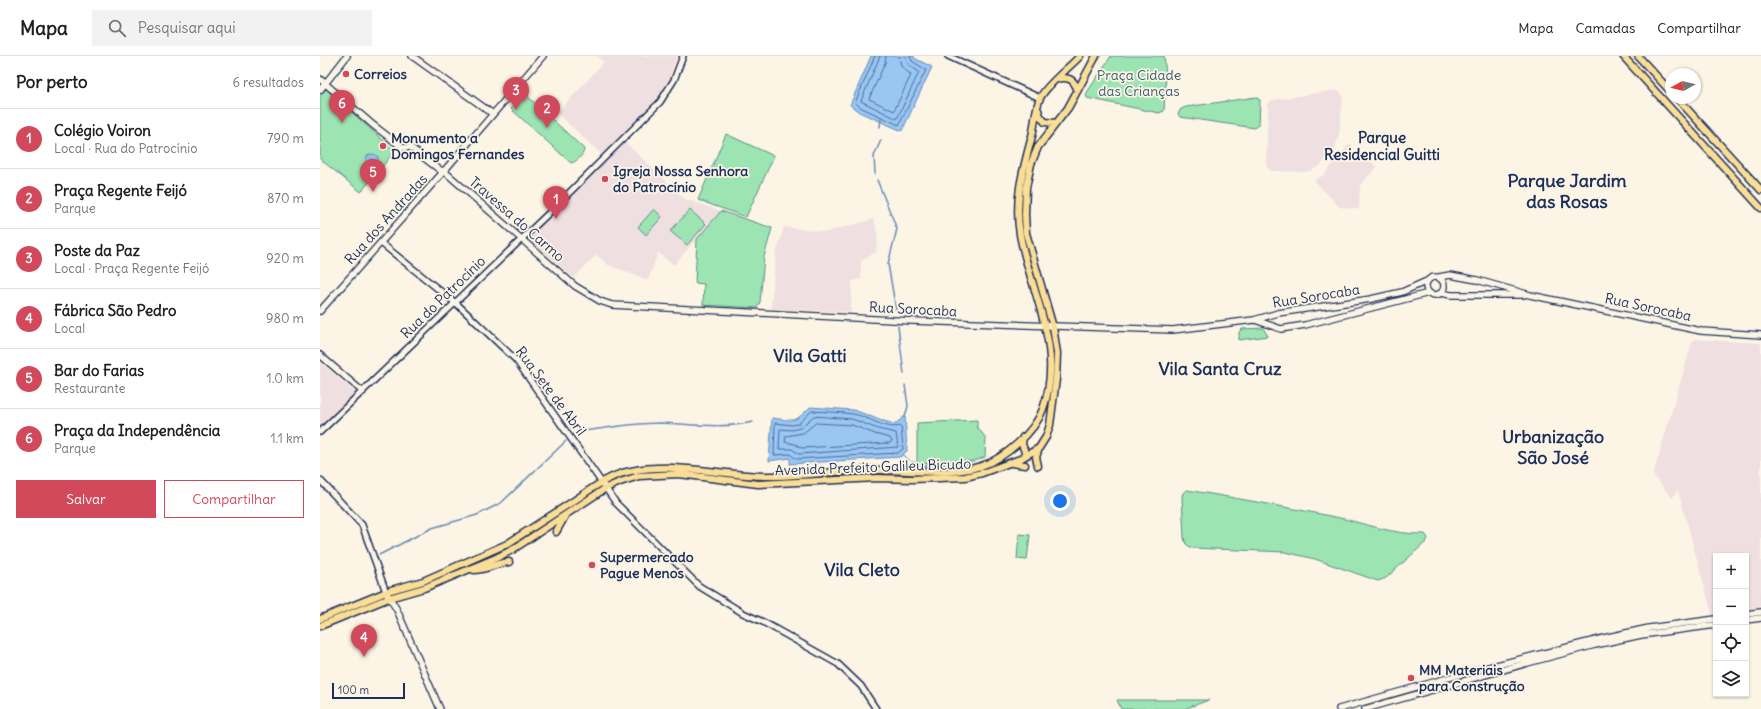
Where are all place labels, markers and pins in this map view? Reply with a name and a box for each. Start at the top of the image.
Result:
place label: Correios [354,65,407,83]
marker: Correios [341,69,351,79]
pin: 3 [503,77,529,110]
pin: 6 [329,90,355,123]
pin: 2 [534,95,560,128]
place label: Monumento a Domingos Fernandes [391,129,525,163]
marker: Monumento a Domingos Fernandes [378,141,388,151]
pin: 5 [360,159,386,192]
place label: Igreja Nossa Senhora do Patrocínio [613,162,748,196]
marker: Igreja Nossa Senhora do Patrocínio [600,174,610,184]
pin: 1 [543,186,569,219]
place label: Supermercado Pague Menos [600,548,694,582]
marker: Supermercado Pague Menos [587,560,597,570]
pin: 4 [351,624,377,657]
place label: MM Materiais para Construção [1419,661,1525,695]
marker: MM Materiais para Construção [1406,673,1416,683]

